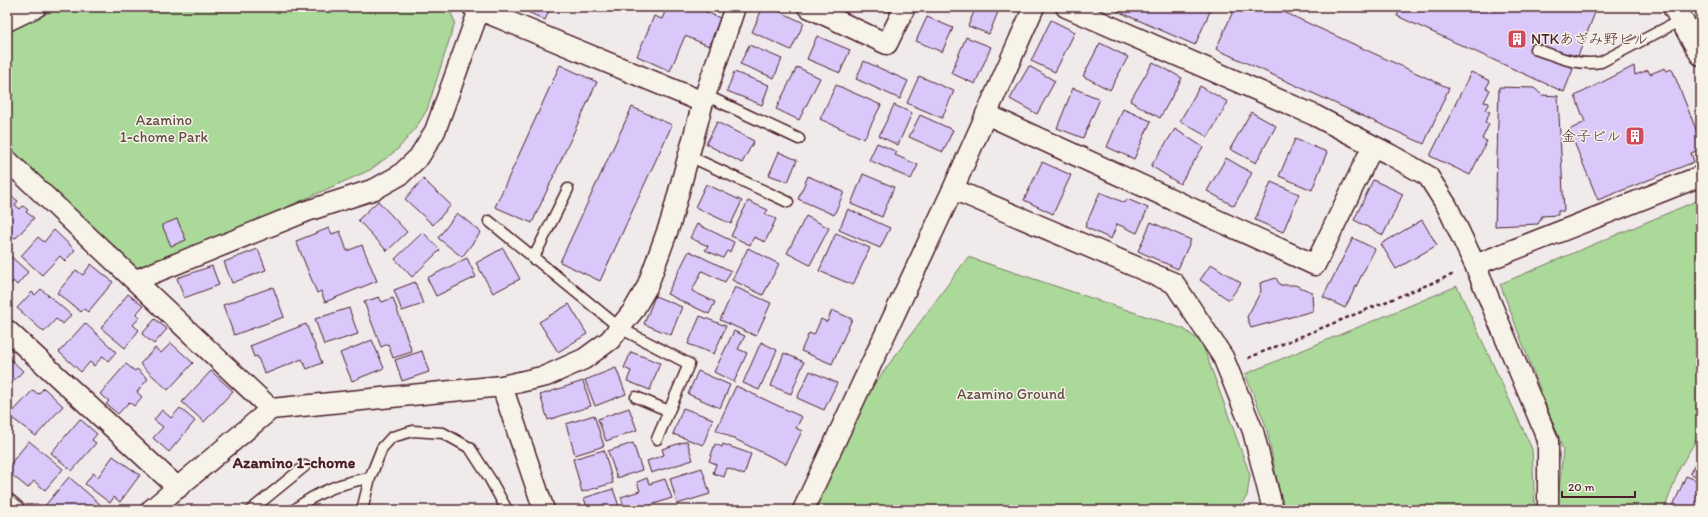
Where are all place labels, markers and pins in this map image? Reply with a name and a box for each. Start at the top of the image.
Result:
building icon: NTKあざみ野ビル [1506,28,1528,50]
place label: NTKあざみ野ビル [1531,30,1648,48]
building icon: 金子ビル [1624,125,1646,147]
place label: 金子ビル [1561,127,1621,145]

